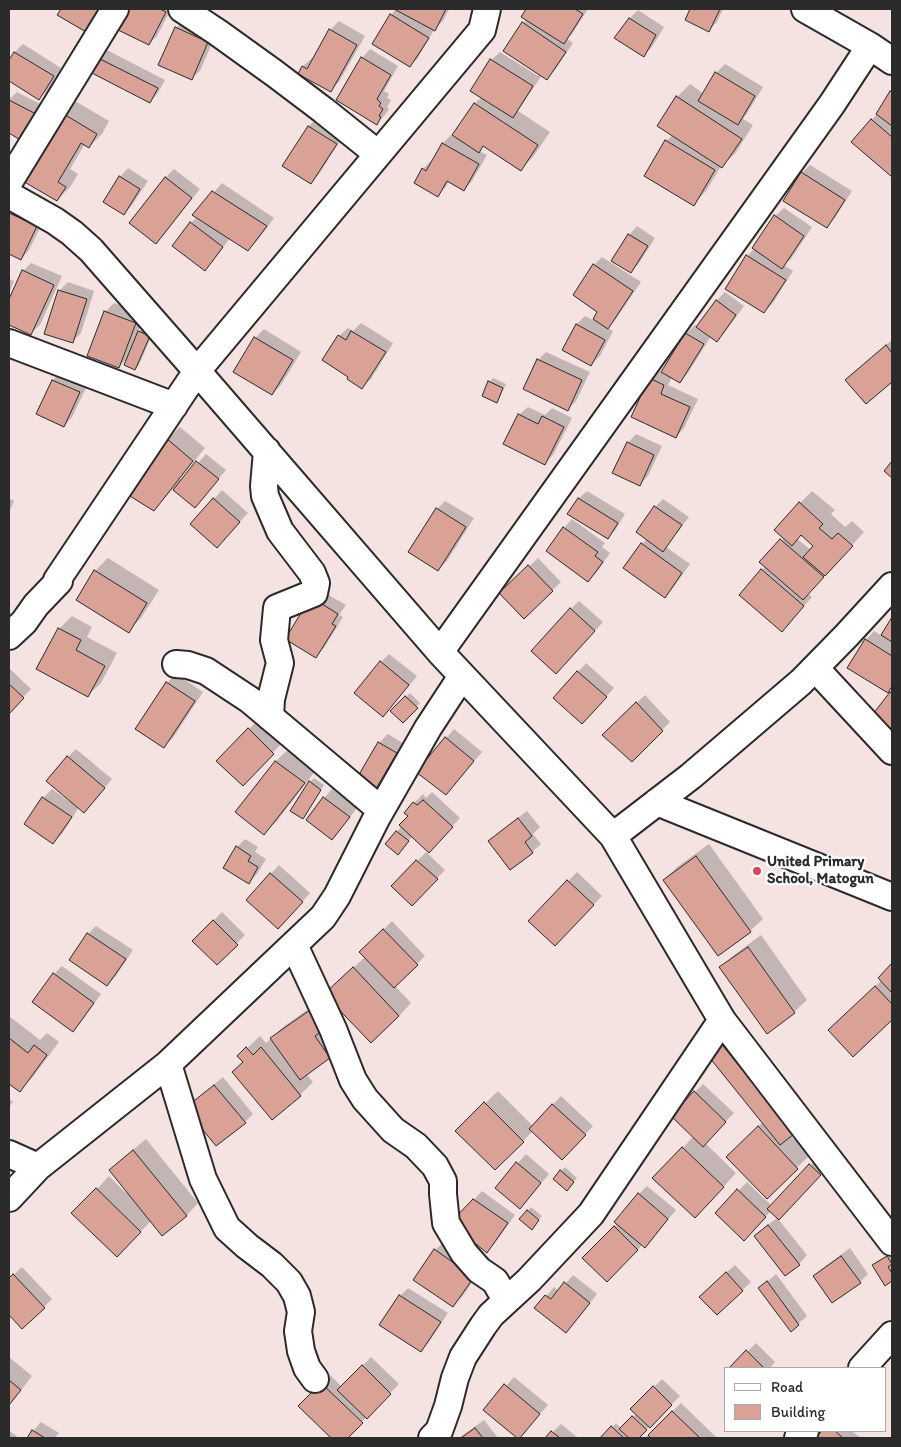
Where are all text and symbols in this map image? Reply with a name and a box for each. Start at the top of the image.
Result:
place label: United Primary School, Matogun [767,853,874,888]
marker: United Primary School, Matogun [751,865,763,877]
legend [724,1367,886,1432]
text: Road [771,1378,803,1396]
text: Building [771,1403,825,1421]

